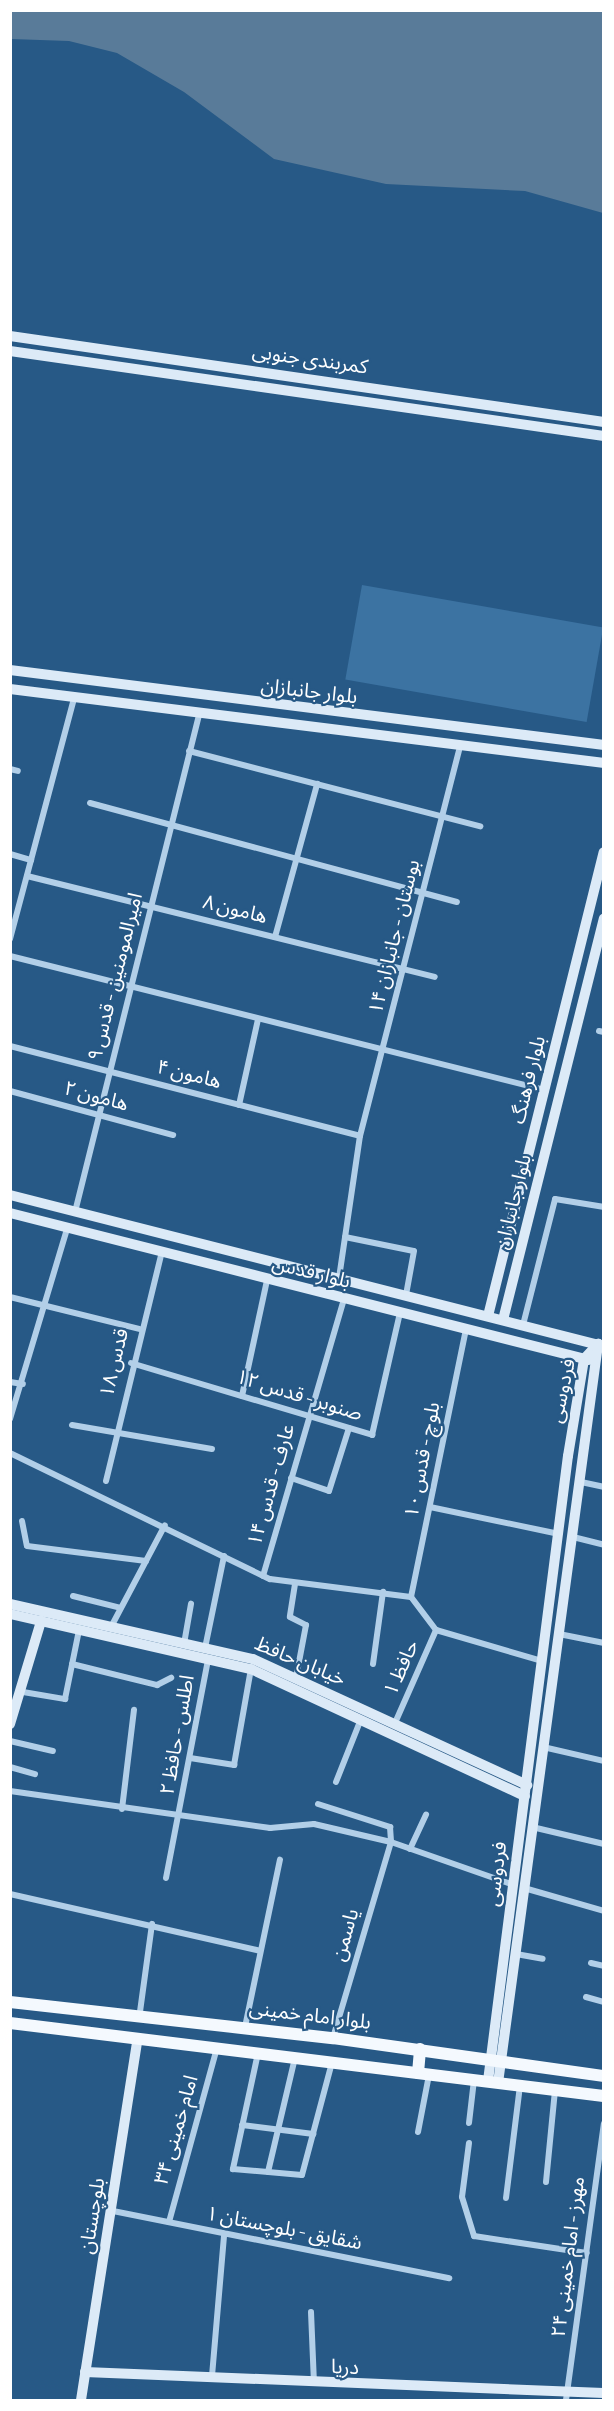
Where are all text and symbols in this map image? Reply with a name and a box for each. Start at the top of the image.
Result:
street label: کمربندی جنوبی [251,340,369,380]
street label: بلوار جانبازان [259,674,359,710]
street label: بوستان - جانبازان ۱۴ [364,857,426,1017]
street label: امیرالمومنین - قدس ۹ [83,890,149,1064]
street label: هامون ۸ [200,890,270,930]
street label: بلوار فرهنگ [506,1033,552,1127]
street label: هامون ۴ [154,1055,224,1095]
street label: هامون ۲ [61,1077,131,1117]
street label: بلوار جانبازان [491,1152,537,1252]
street label: بلوار قدس [269,1252,353,1294]
street label: قدس ۱۸ [95,1326,135,1400]
street label: فردوسی [544,1357,582,1425]
street label: صنوبر - قدس ۱۲ [233,1365,365,1427]
street label: بلوچ - قدس ۱۰ [400,1400,446,1520]
street label: عارف - قدس ۱۴ [243,1421,301,1549]
street label: خیابان حافظ [251,1632,349,1692]
street label: حافظ ۱ [379,1637,425,1699]
street label: اطلس - حافظ ۲ [156,1673,200,1797]
street label: فردوسی [481,1840,513,1908]
street label: یاسمن [327,1906,365,1964]
street label: بلوار امام خمینی [248,1997,372,2035]
street label: امام خمینی ۳۴ [150,2073,204,2187]
street label: مهرز - امام خمینی ۲۴ [547,2175,591,2339]
street label: بلوچستان [75,2176,111,2256]
street label: شقایق - بلوچستان ۱ [204,2202,364,2256]
street label: دریا [331,2356,359,2380]

